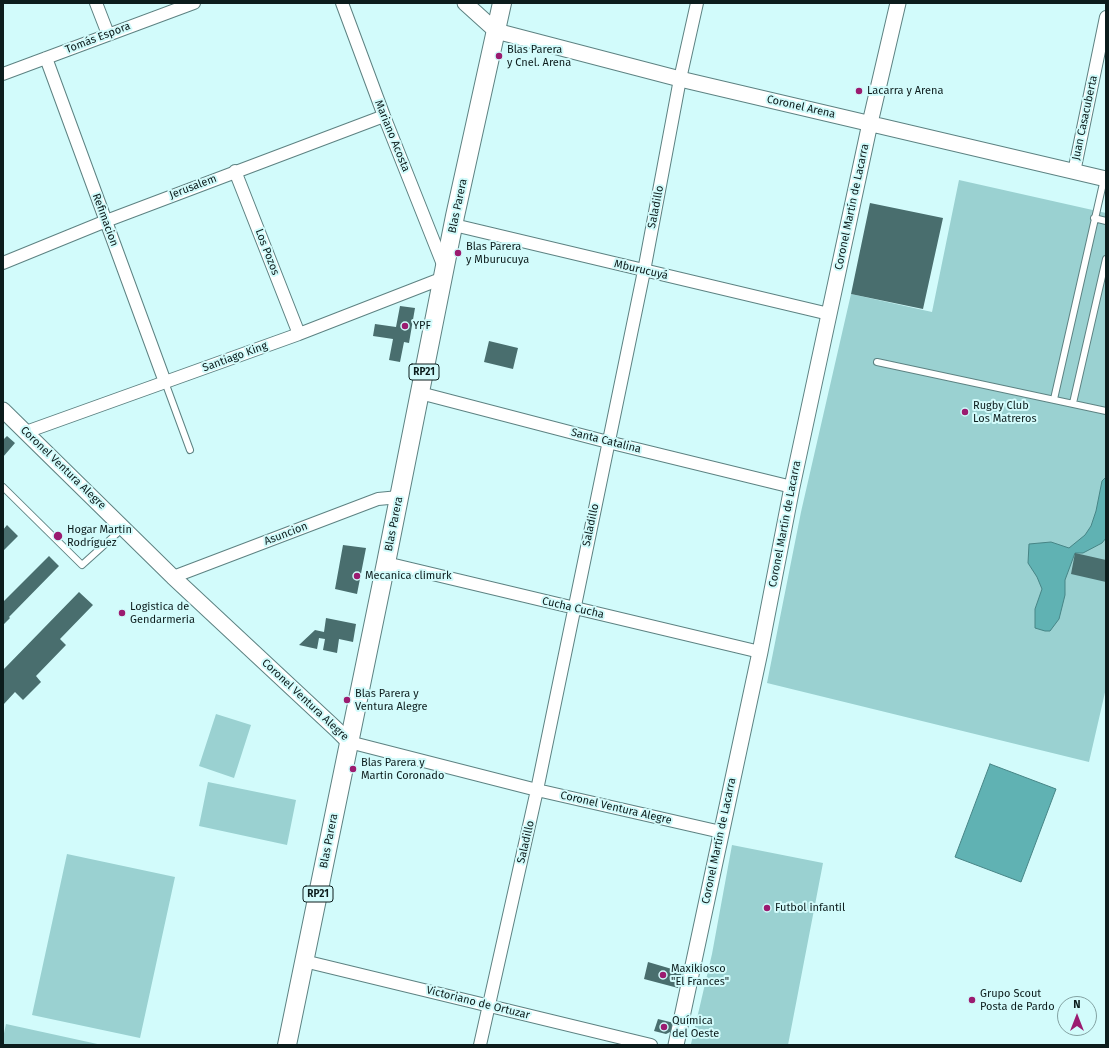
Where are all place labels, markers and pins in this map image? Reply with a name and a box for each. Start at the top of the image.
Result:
place label: Blas Parera y Cnel. Arena [507,43,571,69]
marker: Blas Parera y Cnel. Arena [494,51,504,61]
place label: Lacarra y Arena [867,84,943,98]
marker: Lacarra y Arena [854,86,864,96]
place label: Blas Parera y Mburucuya [466,240,529,266]
marker: Blas Parera y Mburucuya [453,248,463,258]
place label: YPF [413,319,431,333]
marker: YPF [400,321,410,331]
place label: Rugby Club Los Matreros [973,399,1037,425]
marker: Rugby Club Los Matreros [960,407,970,417]
place label: Hogar Martin Rodríguez [67,523,132,549]
marker: Hogar Martin Rodríguez [52,530,64,542]
place label: Mecanica climurk [365,569,452,583]
marker: Mecanica climurk [352,571,362,581]
place label: Logistica de Gendarmeria [130,600,195,626]
marker: Logistica de Gendarmeria [117,608,127,618]
place label: Blas Parera y Ventura Alegre [355,687,428,713]
marker: Blas Parera y Ventura Alegre [342,695,352,705]
place label: Blas Parera y Martin Coronado [361,756,444,782]
marker: Blas Parera y Martin Coronado [348,764,358,774]
place label: Futbol infantil [775,901,845,915]
marker: Futbol infantil [762,903,772,913]
place label: Maxikiosco "El Frances" [671,962,729,988]
marker: Maxikiosco "El Frances" [658,970,668,980]
place label: Grupo Scout Posta de Pardo [980,987,1055,1013]
marker: Grupo Scout Posta de Pardo [967,995,977,1005]
place label: Química del Oeste [672,1014,719,1040]
marker: Química del Oeste [659,1022,669,1032]

